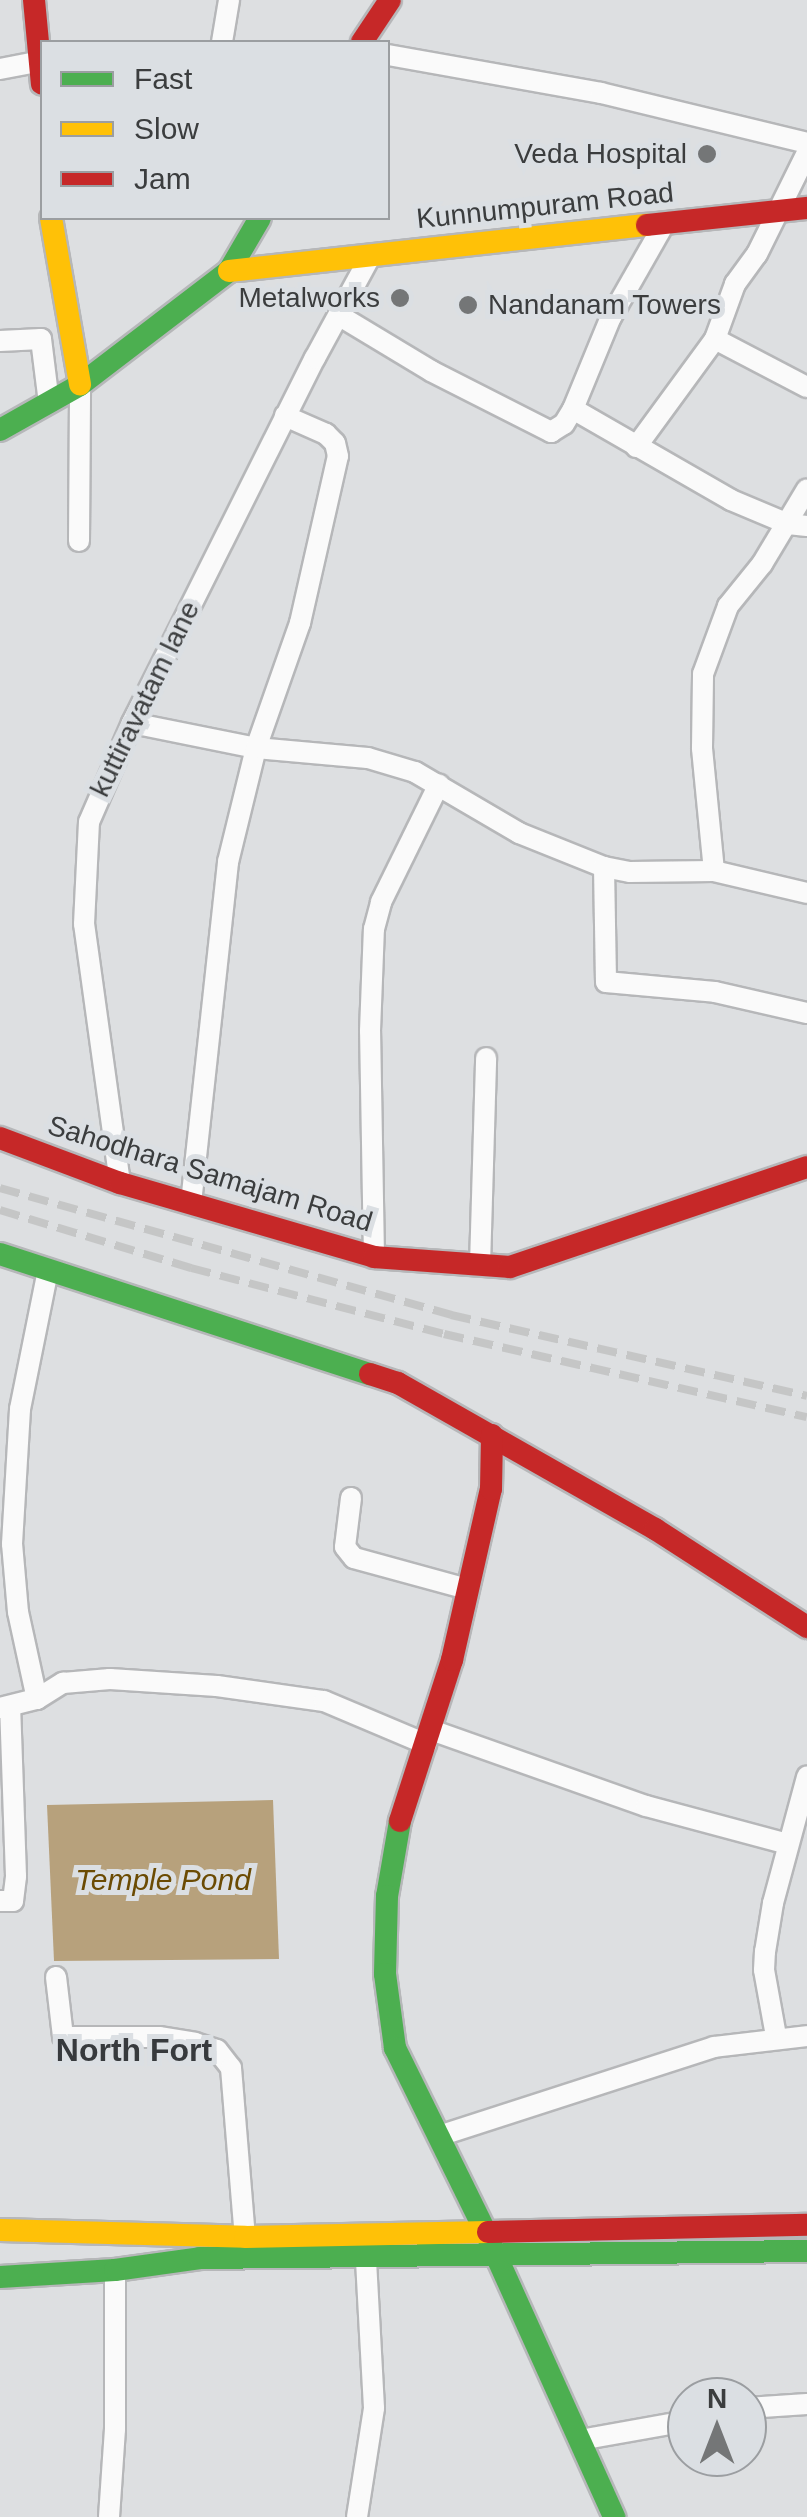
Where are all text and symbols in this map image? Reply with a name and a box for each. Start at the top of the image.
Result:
legend [40,40,390,220]
text: Fast [134,62,192,95]
text: Slow [134,112,199,145]
place label: Veda Hospital [514,137,687,171]
marker: Veda Hospital [696,143,718,165]
text: Jam [134,162,191,195]
street label: Kunnumpuram Road [415,176,675,236]
place label: Metalworks [238,281,380,315]
marker: Metalworks [389,287,411,309]
place label: Nandanam Towers [488,288,721,322]
marker: Nandanam Towers [457,294,479,316]
street label: kuttiravatam lane [83,596,207,802]
street label: Sahodhara Samajam Road [44,1109,376,1239]
water label: Temple Pond [75,1862,251,1898]
district label: North Fort [56,2031,212,2069]
north arrow [667,2377,767,2477]
text: N [707,2383,727,2414]

